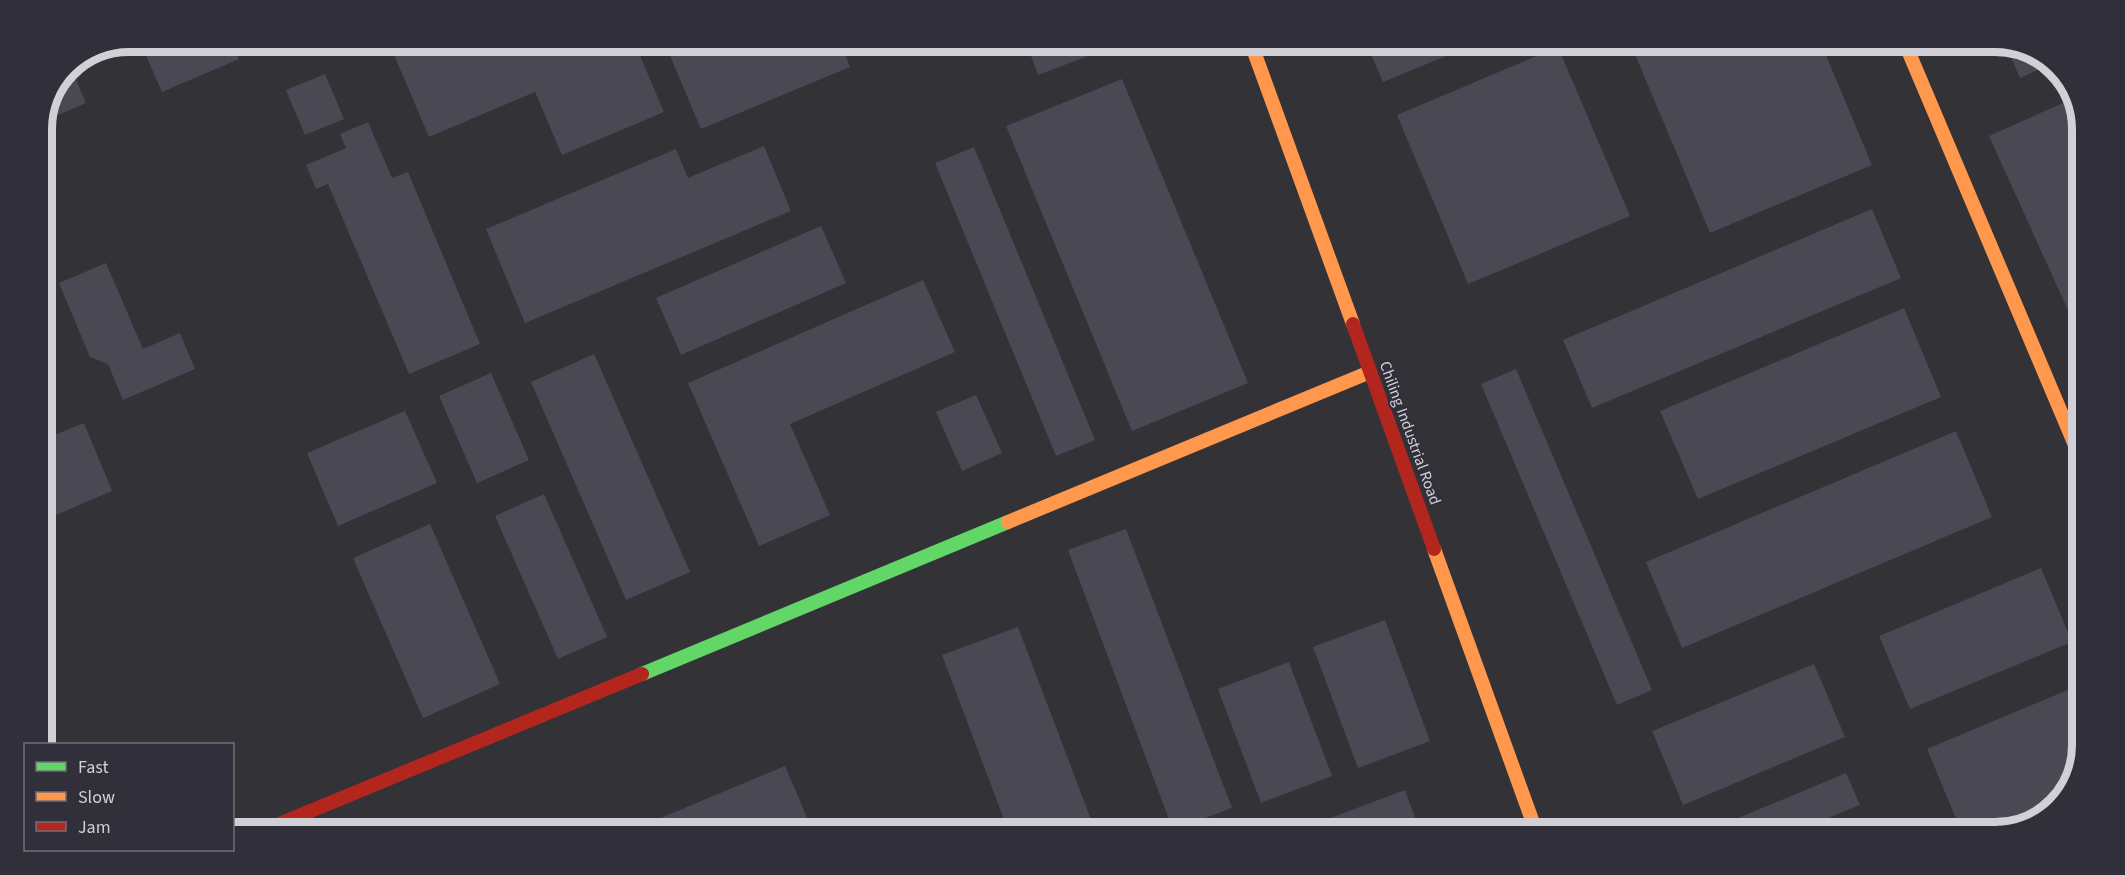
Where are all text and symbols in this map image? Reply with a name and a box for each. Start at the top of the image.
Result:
street label: Chiling Industrial Road [1374,358,1446,508]
legend [24,743,234,851]
text: Fast [78,755,109,780]
text: Slow [78,785,115,810]
text: Jam [78,815,111,840]

